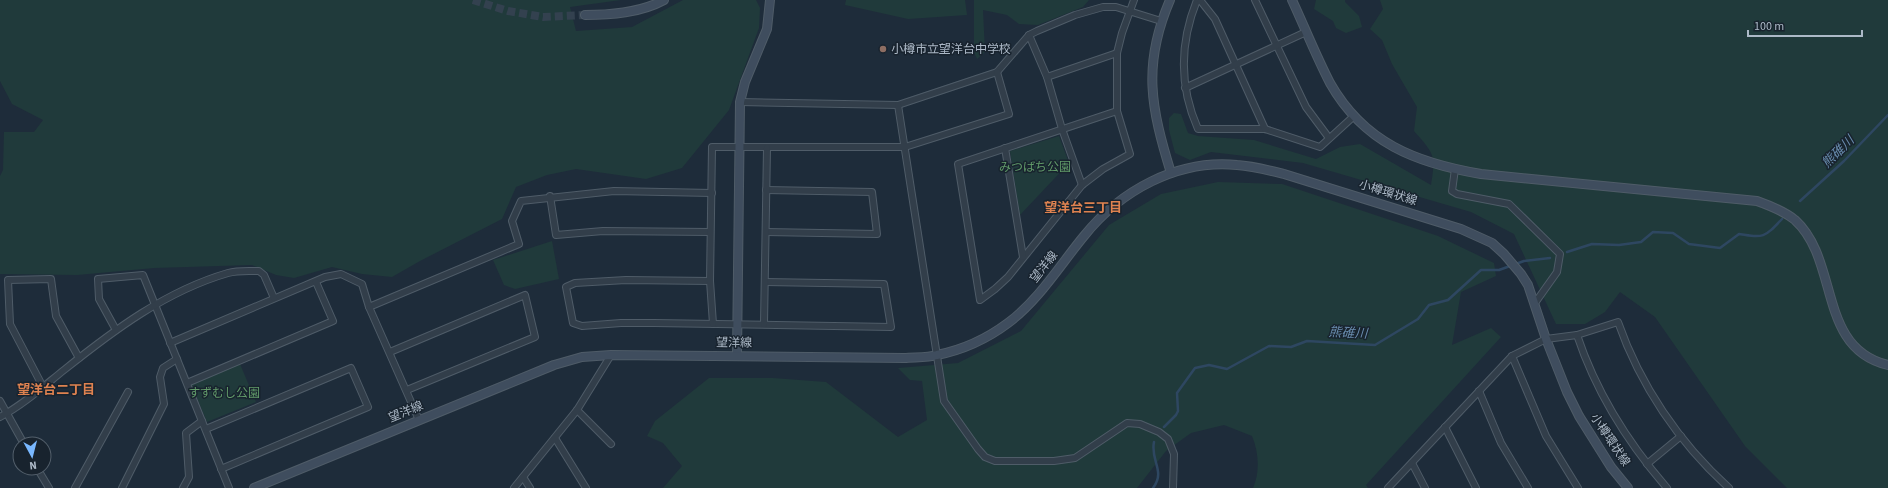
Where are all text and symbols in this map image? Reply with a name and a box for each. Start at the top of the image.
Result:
scale bar [1748,12,1862,38]
text: 100 m [1754,18,1784,35]
place label: 小樽市立望洋台中学校 [891,41,1011,58]
marker: 小樽市立望洋台中学校 [878,44,888,54]
water label: 熊碓川 [1818,130,1860,172]
park label: みつばち公園 [999,159,1071,176]
street label: 小樽環状線 [1357,176,1419,210]
district label: 望洋台三丁目 [1044,199,1122,217]
street label: 望洋線 [1026,248,1062,286]
water label: 熊碓川 [1328,323,1370,343]
street label: 望洋線 [716,334,752,352]
district label: 望洋台二丁目 [17,381,95,399]
park label: すずむし公園 [188,385,260,402]
street label: 望洋線 [386,397,426,427]
street label: 小樽環状線 [1586,410,1634,470]
north arrow [12,436,52,476]
text: N [29,458,38,473]

